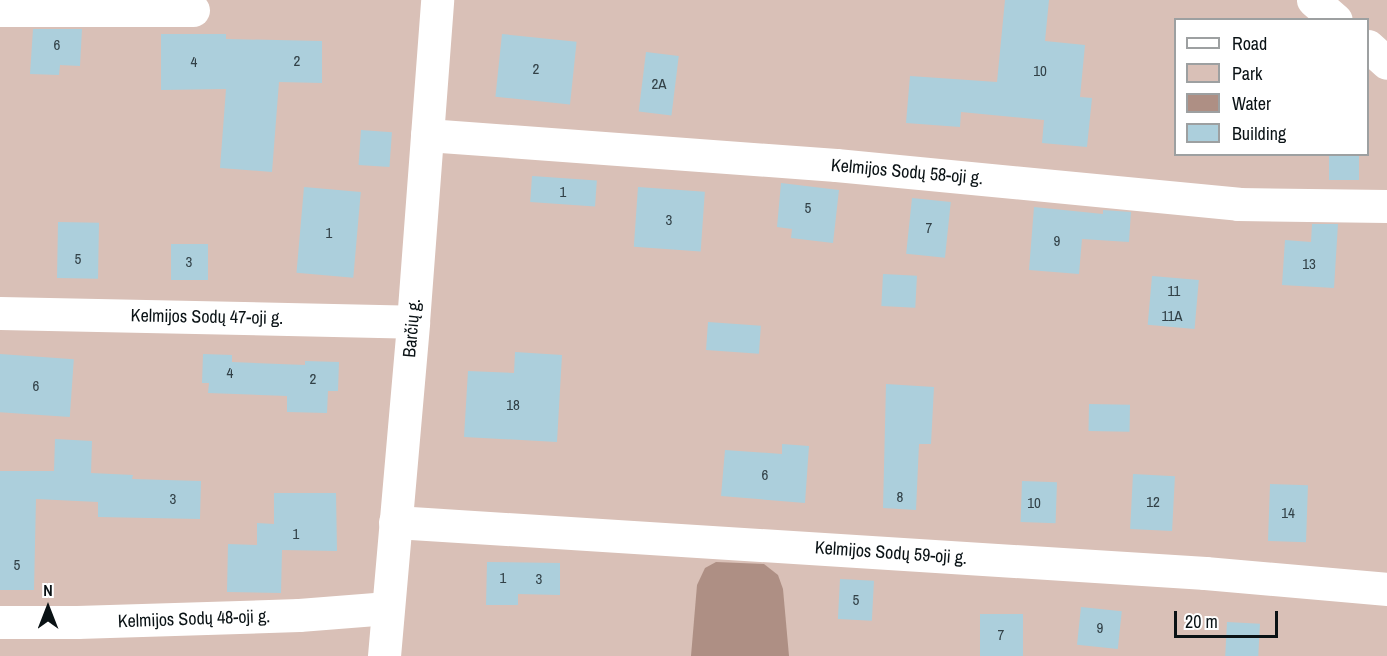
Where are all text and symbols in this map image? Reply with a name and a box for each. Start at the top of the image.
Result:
legend [1174,18,1369,156]
text: Road [1232,31,1267,56]
house number: 6 [54,36,60,54]
house number: 2 [294,52,300,70]
house number: 4 [191,53,197,71]
house number: 2 [533,60,539,78]
text: Park [1232,61,1262,86]
house number: 10 [1033,62,1047,80]
house number: 2A [651,75,667,93]
text: Water [1232,91,1271,116]
text: Building [1232,121,1286,146]
street label: Kelmijos Sodų 58-oji g. [830,155,984,189]
house number: 1 [560,183,566,201]
house number: 5 [805,199,811,217]
house number: 3 [666,211,672,229]
house number: 7 [926,219,932,237]
house number: 1 [326,224,332,242]
house number: 9 [1054,232,1060,250]
house number: 5 [75,250,81,268]
house number: 3 [186,253,192,271]
house number: 13 [1302,255,1316,273]
house number: 11 [1168,282,1180,300]
street label: Barčių g. [399,298,425,358]
street label: Kelmijos Sodų 47-oji g. [131,305,283,329]
house number: 11A [1162,307,1182,325]
house number: 4 [227,364,233,382]
house number: 2 [310,370,316,388]
house number: 6 [33,377,39,395]
house number: 18 [506,396,520,414]
house number: 6 [762,466,768,484]
house number: 8 [897,488,903,506]
house number: 3 [170,490,176,508]
house number: 12 [1146,493,1160,511]
house number: 10 [1027,494,1041,512]
house number: 14 [1281,504,1295,522]
house number: 1 [293,525,299,543]
street label: Kelmijos Sodų 59-oji g. [814,537,968,569]
house number: 5 [14,556,20,574]
house number: 1 [500,569,506,587]
house number: 3 [536,570,542,588]
north arrow [18,578,78,638]
text: N [43,579,53,601]
house number: 5 [853,591,859,609]
scale bar [1177,599,1280,637]
street label: Kelmijos Sodų 48-oji g. [117,606,271,632]
text: 20 m [1185,609,1218,634]
house number: 9 [1097,619,1103,637]
house number: 7 [998,626,1004,644]

